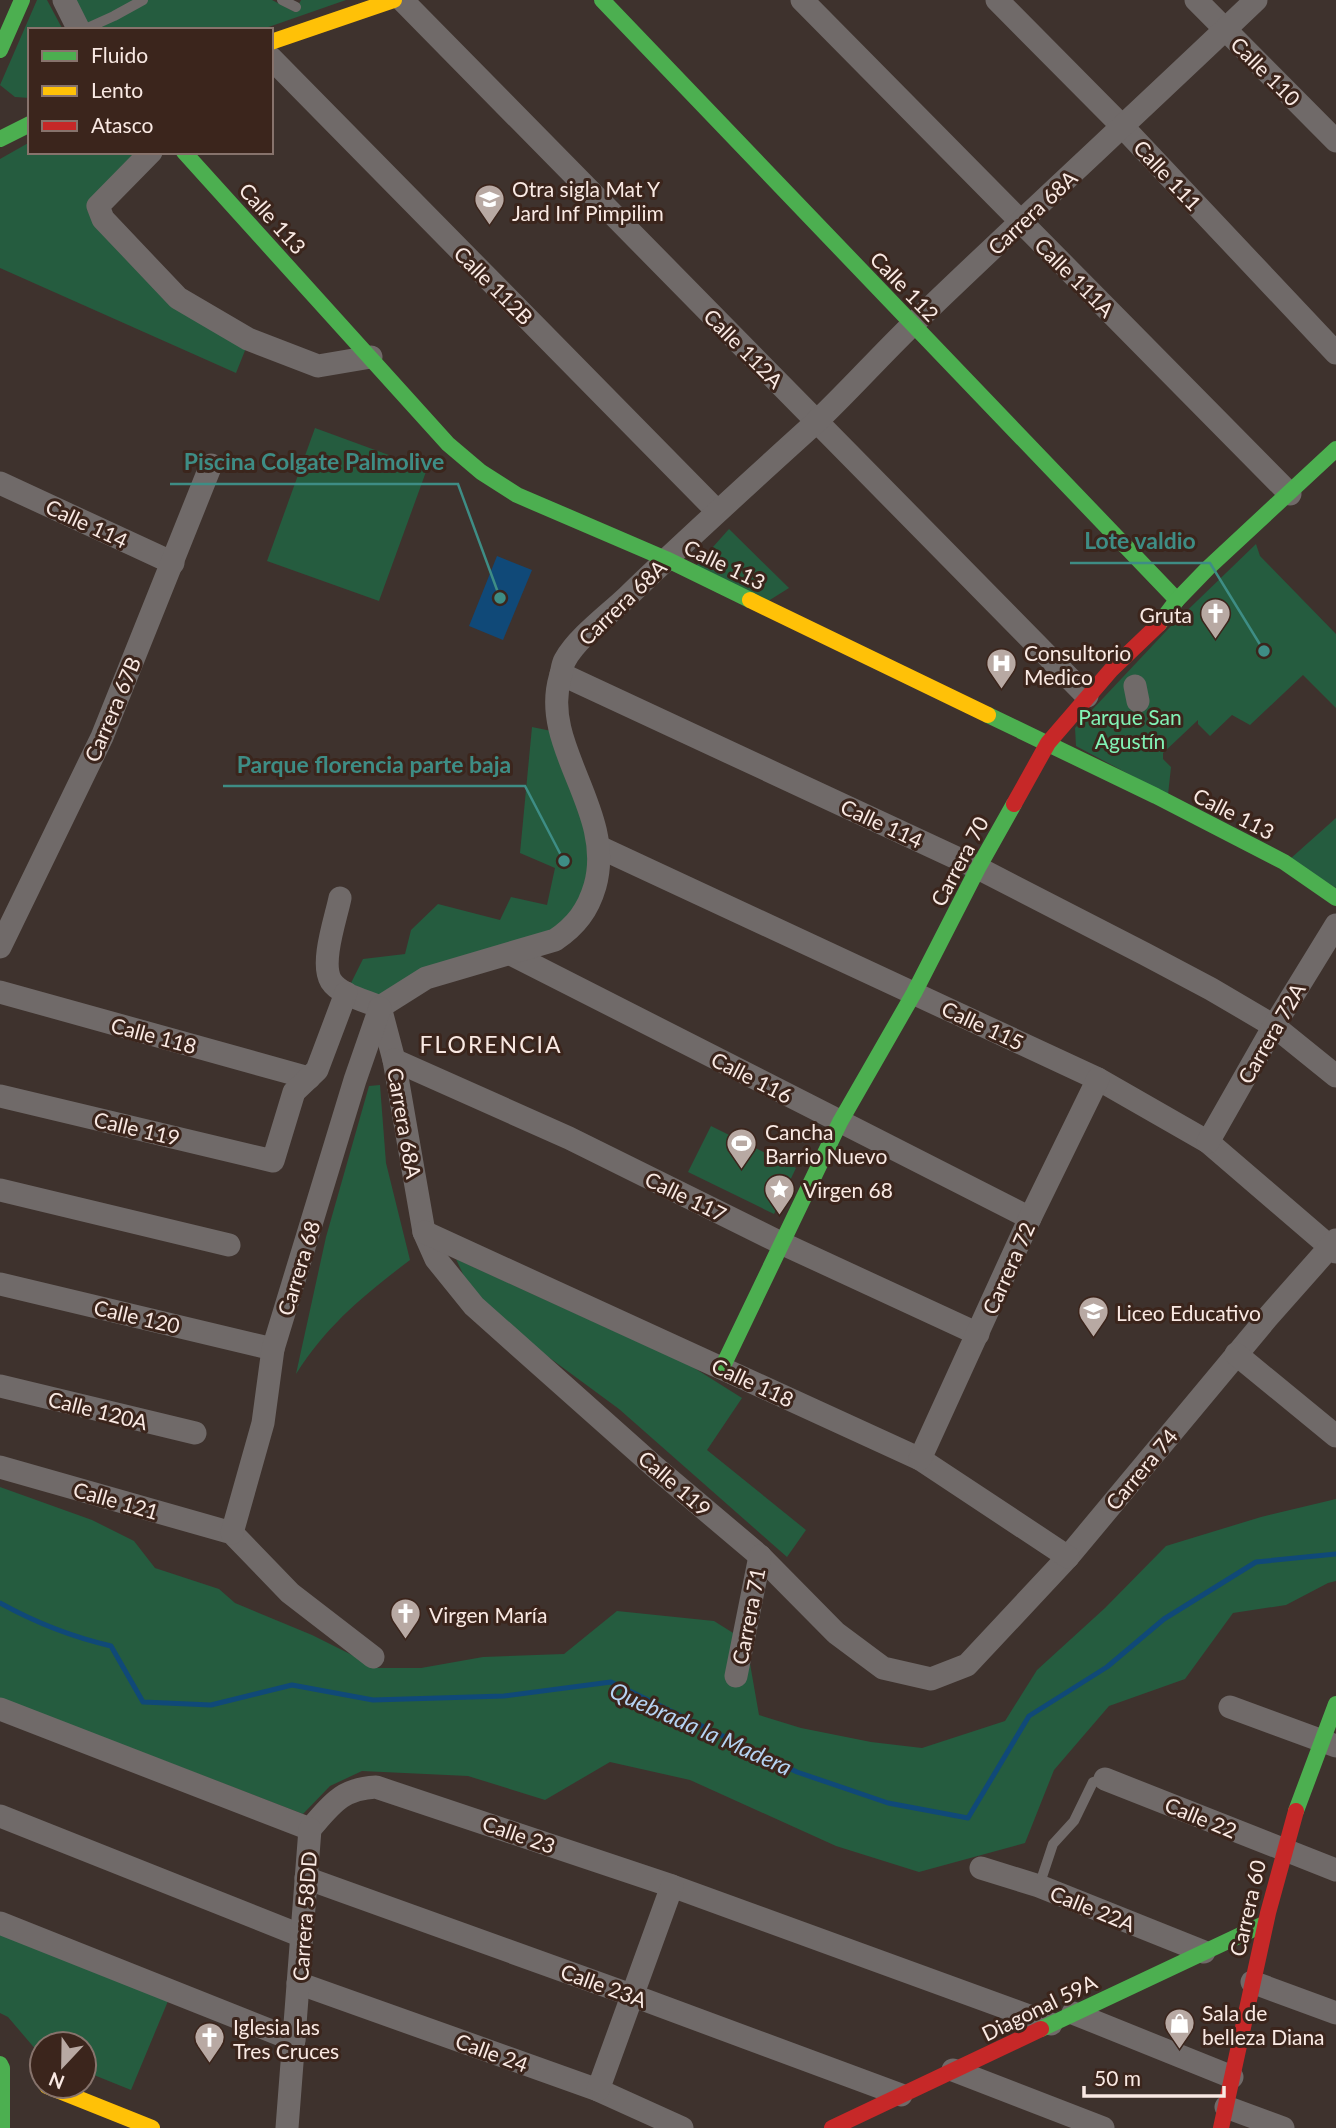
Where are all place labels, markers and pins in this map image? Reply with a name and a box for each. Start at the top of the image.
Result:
place label: Otra sigla Mat Y Jard Inf Pimpilim [512,176,664,225]
school or university icon: Otra sigla Mat Y Jard Inf Pimpilim [472,183,506,227]
callout: Piscina Colgate Palmolive [170,440,458,484]
callout: Lote valdio [1070,519,1210,563]
church icon: Gruta [1198,597,1232,641]
place label: Gruta [1140,602,1192,627]
place label: Consultorio Medico [1024,640,1131,689]
hospital icon: Consultorio Medico [984,647,1018,691]
callout: Parque florencia parte baja [223,742,525,786]
place label: Cancha Barrio Nuevo [765,1119,887,1168]
sports icon: Cancha Barrio Nuevo [725,1126,759,1170]
place icon: Virgen 68 [763,1172,797,1216]
place label: Virgen 68 [803,1177,893,1202]
school or university icon: Liceo Educativo [1076,1295,1110,1339]
place label: Liceo Educativo [1116,1300,1261,1325]
church icon: Virgen María [389,1597,423,1641]
place label: Virgen María [429,1602,547,1627]
place label: Sala de belleza Diana [1202,2000,1325,2049]
shop icon: Sala de belleza Diana [1162,2007,1196,2051]
place label: Iglesia las Tres Cruces [233,2014,339,2063]
church icon: Iglesia las Tres Cruces [193,2021,227,2065]

